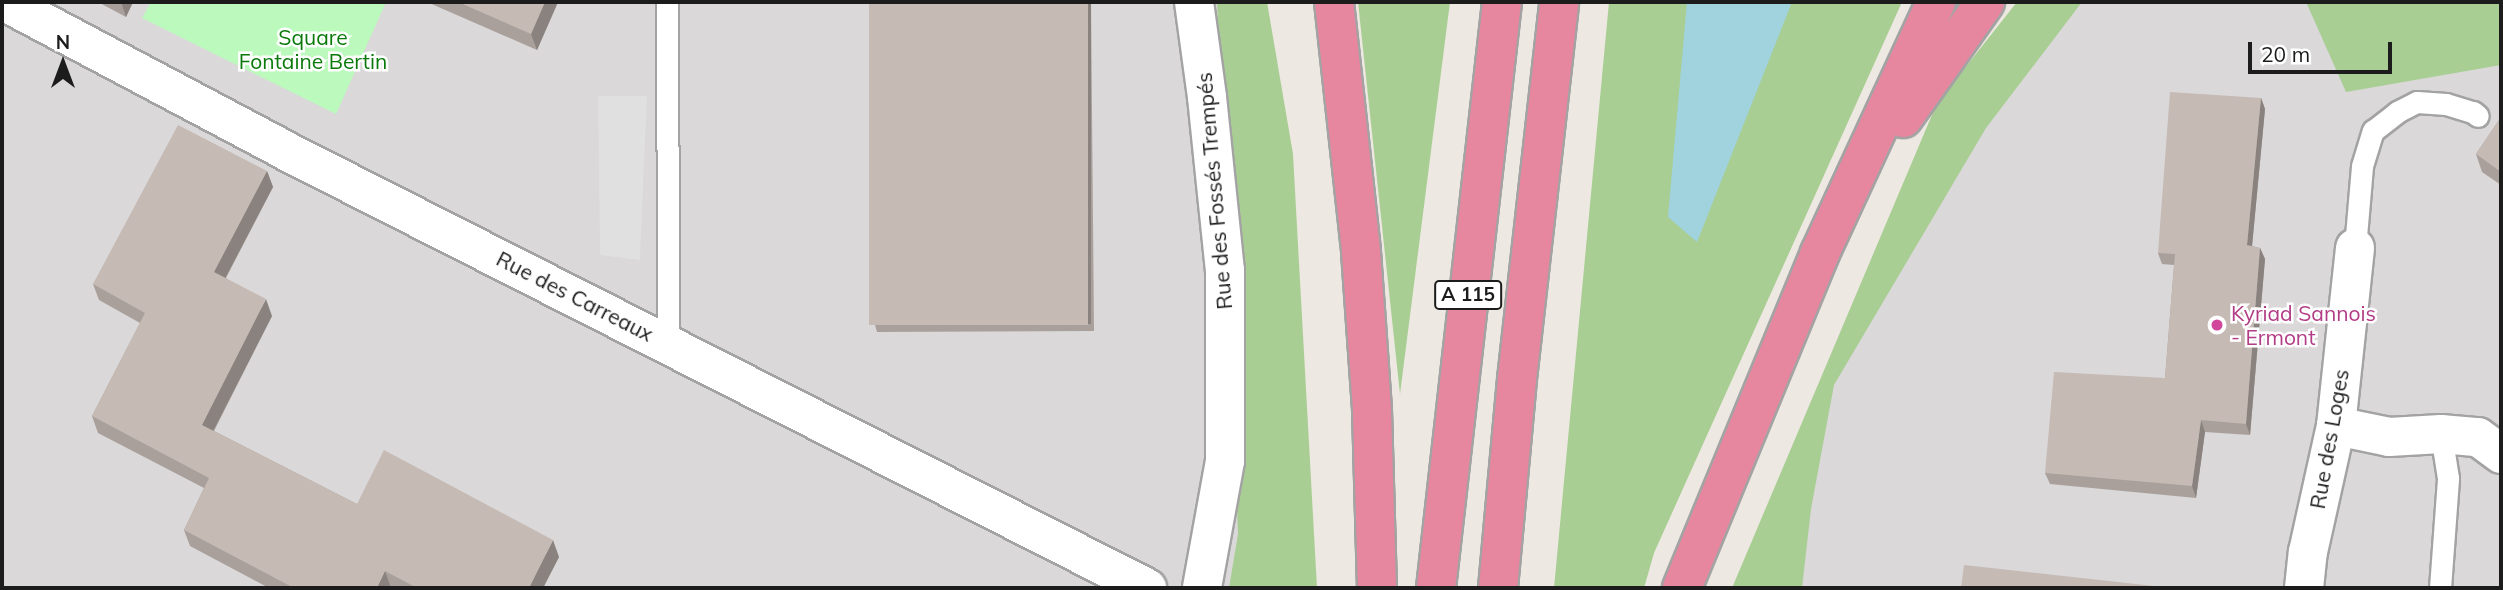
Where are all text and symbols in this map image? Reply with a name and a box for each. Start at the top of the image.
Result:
park label: Square Fontaine Bertin [239,24,387,74]
north arrow [28,28,98,98]
scale bar [2251,28,2394,72]
text: N [56,30,70,54]
text: 20 m [2261,41,2310,67]
street label: Rue des Fossés Trempés [1191,71,1237,311]
street label: Rue des Carreaux [492,246,658,346]
road number: A 115 [1433,280,1503,310]
place label: Kyriad Sannois - Ermont [2231,300,2376,350]
marker: Kyriad Sannois - Ermont [2209,317,2225,333]
street label: Rue des Loges [2304,367,2354,511]

